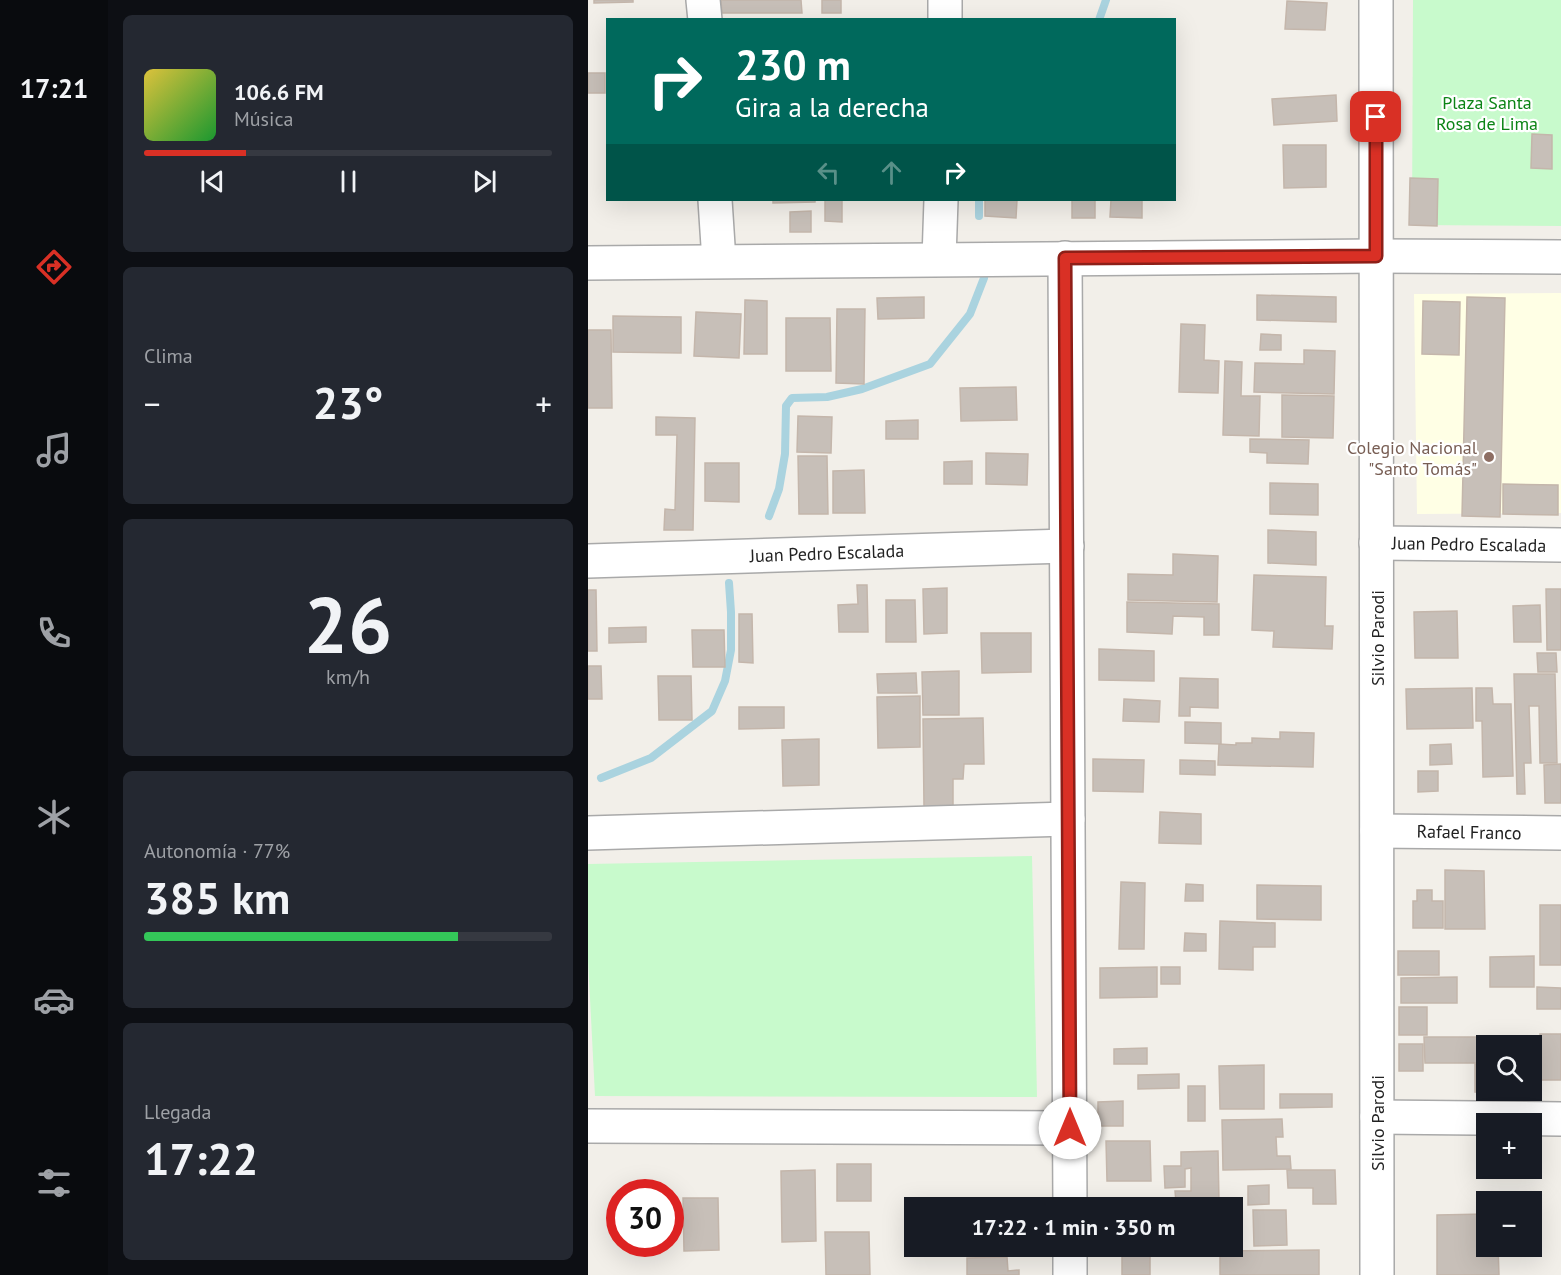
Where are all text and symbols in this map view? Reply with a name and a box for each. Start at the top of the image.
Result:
text: 230 m [735,37,851,92]
icon: right [636,42,714,120]
text: 17:21 [20,71,88,105]
text: 106.6 FM [234,78,324,106]
text: Gira a la derecha [735,90,929,124]
pin [1350,91,1401,142]
park label: Plaza Santa Rosa de Lima [1436,91,1538,135]
icon: arrive [1359,100,1392,133]
text: Música [234,106,293,132]
icon: left [812,156,845,189]
icon: ahead [875,156,908,189]
icon: right [938,156,971,189]
icon: previous [196,165,229,198]
icon: pause [332,165,365,198]
icon: next [468,165,501,198]
icon: directions [33,246,75,288]
text: Clima [144,343,193,369]
text: 23° [313,373,383,431]
text: − [144,382,161,425]
text: + [535,382,552,425]
icon: music [33,429,75,471]
place label: Colegio Nacional "Santo Tomás" [1347,436,1478,480]
marker: Colegio Nacional "Santo Tomás" [1482,450,1496,464]
street label: Juan Pedro Escalada [1391,531,1546,557]
street label: Juan Pedro Escalada [748,539,905,567]
text: 26 [304,574,392,675]
street label: Silvio Parodi [1366,590,1389,686]
icon: phone [33,612,75,654]
text: km/h [326,664,370,690]
icon: climate [33,796,75,838]
street label: Rafael Franco [1416,820,1522,844]
text: Autonomía · 77% [144,838,290,864]
text: 385 km [144,868,290,926]
icon: car [33,979,75,1021]
map controls [1476,1035,1542,1257]
button: search [1476,1035,1542,1101]
street label: Silvio Parodi [1366,1075,1389,1171]
position arrow [1038,1096,1102,1160]
text: Llegada [144,1099,211,1125]
button: + [1476,1113,1542,1179]
text: 17:22 [144,1129,258,1187]
icon: filters [33,1162,75,1204]
speed limit sign: 30 [606,1179,684,1257]
button: − [1476,1191,1542,1257]
text: 17:22 · 1 min · 350 m [972,1213,1175,1241]

